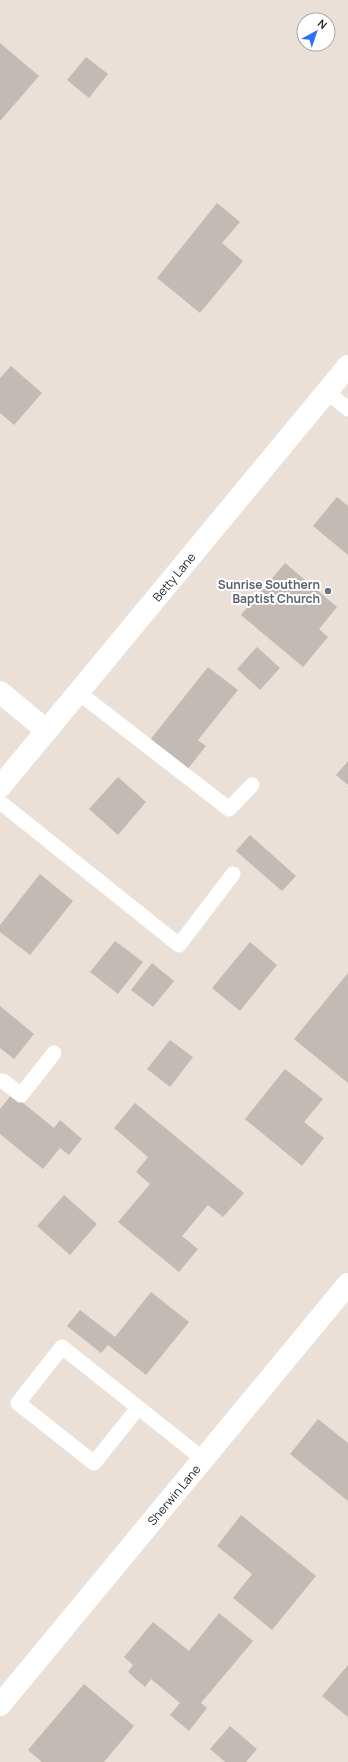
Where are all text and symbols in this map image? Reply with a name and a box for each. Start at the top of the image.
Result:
north arrow [296,12,336,52]
text: N [315,16,331,32]
street label: Betty Lane [149,549,199,605]
place label: Sunrise Southern Baptist Church [218,576,320,607]
marker: Sunrise Southern Baptist Church [323,586,333,596]
street label: Sherwin Lane [144,1461,204,1529]

